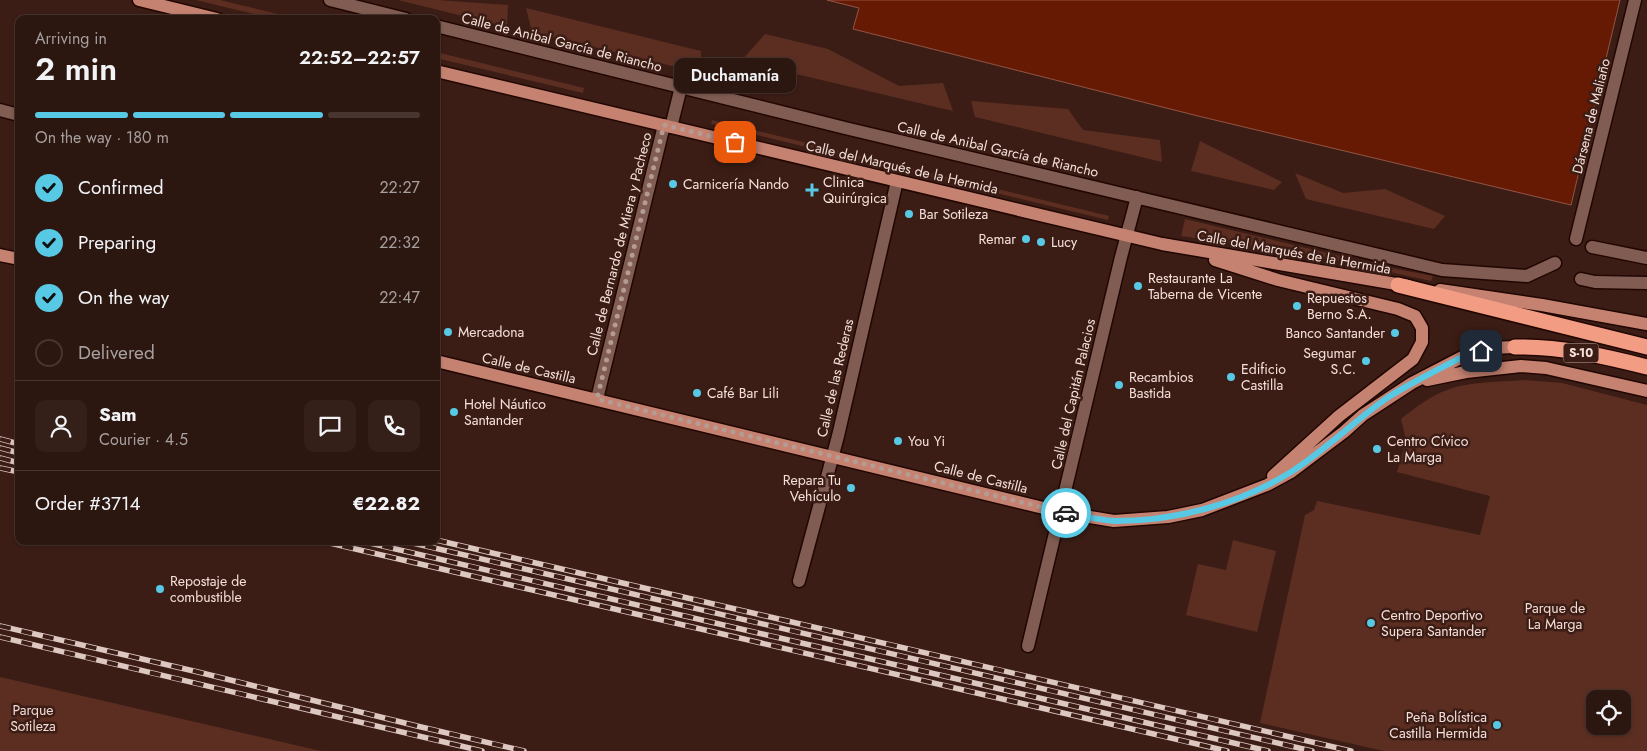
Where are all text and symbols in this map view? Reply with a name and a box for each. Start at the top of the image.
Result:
street label: Calle de Anibal García de Riancho [460,7,665,77]
text: Arriving in [35,27,107,50]
text: 22:52–22:57 [299,44,420,71]
text: 2 min [35,46,117,92]
street label: Dársena de Maliaño [1567,56,1615,176]
callout: Duchamanía [674,57,796,92]
text: Duchamanía [691,64,779,87]
street label: Calle de Anibal García de Riancho [895,116,1101,182]
pin [714,121,756,163]
text: On the way · 180 m [35,126,169,149]
icon: bag [721,128,749,156]
street label: Calle de Bernardo de Miera y Pacheco [582,130,657,358]
street label: Calle del Marqués de la Hermida [804,135,1000,199]
place label: Clinica Quirúrgica [823,172,887,208]
icon: check [35,174,63,202]
text: Confirmed [78,174,164,201]
place label: Carnicería Nando [683,174,789,194]
text: 22:27 [379,176,420,199]
marker: Carnicería Nando [667,178,679,190]
marker: Clinica Quirúrgica [805,183,819,197]
place label: Bar Sotileza [919,204,988,224]
marker: Bar Sotileza [903,208,915,220]
street label: Calle del Marqués de la Hermida [1195,225,1393,279]
icon: check [35,229,63,257]
text: Preparing [78,229,156,256]
place label: Remar [978,229,1016,249]
text: 22:32 [379,231,420,254]
place label: Lucy [1051,232,1078,252]
marker: Remar [1020,233,1032,245]
marker: Lucy [1035,236,1047,248]
place label: Restaurante La Taberna de Vicente [1148,268,1262,304]
marker: Restaurante La Taberna de Vicente [1132,280,1144,292]
icon: check [35,284,63,312]
text: On the way [78,284,169,311]
text: 22:47 [379,286,420,309]
place label: Repuestos Berno S.A. [1307,288,1372,324]
marker: Repuestos Berno S.A. [1291,300,1303,312]
street label: Calle del Capitán Palacios [1046,316,1100,471]
street label: Calle de las Rederas [812,317,858,439]
place label: Mercadona [458,322,524,342]
place label: Banco Santander [1285,323,1385,343]
marker: Mercadona [442,326,454,338]
marker: Banco Santander [1389,327,1401,339]
pin [1460,330,1502,372]
icon: home [1467,337,1495,365]
text: Delivered [78,339,155,366]
place label: Segumar S.C. [1303,343,1356,379]
road number: S-10 [1564,343,1598,362]
street label: Calle de Castilla [480,347,578,389]
marker: Segumar S.C. [1360,355,1372,367]
place label: Edificio Castilla [1241,359,1286,395]
place label: Recambios Bastida [1129,367,1194,403]
marker: Edificio Castilla [1225,371,1237,383]
marker: Recambios Bastida [1113,379,1125,391]
place label: Café Bar Lili [707,383,779,403]
marker: Café Bar Lili [691,387,703,399]
place label: Hotel Náutico Santander [464,394,546,430]
button: person [35,400,87,452]
button: chat [304,400,356,452]
button: phone [368,400,420,452]
text: Sam [99,401,137,428]
marker: Hotel Náutico Santander [448,406,460,418]
text: Courier · 4.5 [99,428,188,451]
place label: You Yi [908,431,945,451]
place label: Centro Cívico La Marga [1387,431,1469,467]
marker: You Yi [892,435,904,447]
marker: Centro Cívico La Marga [1371,443,1383,455]
street label: Calle de Castilla [932,456,1030,498]
place label: Repara Tu Vehículo [783,470,841,506]
marker: Repara Tu Vehículo [845,482,857,494]
courier [1041,488,1091,538]
text: Order #3714 [35,490,141,517]
text: €22.82 [352,490,420,517]
icon: car [1052,499,1080,527]
place label: Repostaje de combustible [170,571,247,607]
marker: Repostaje de combustible [154,583,166,595]
park label: Parque de La Marga [1525,598,1585,634]
place label: Centro Deportivo Supera Santander [1381,605,1486,641]
marker: Centro Deportivo Supera Santander [1365,617,1377,629]
map controls [1586,690,1631,735]
button: locate [1586,690,1631,735]
park label: Parque Sotileza [10,700,56,736]
place label: Peña Bolística Castilla Hermida [1389,707,1487,743]
marker: Peña Bolística Castilla Hermida [1491,719,1503,731]

